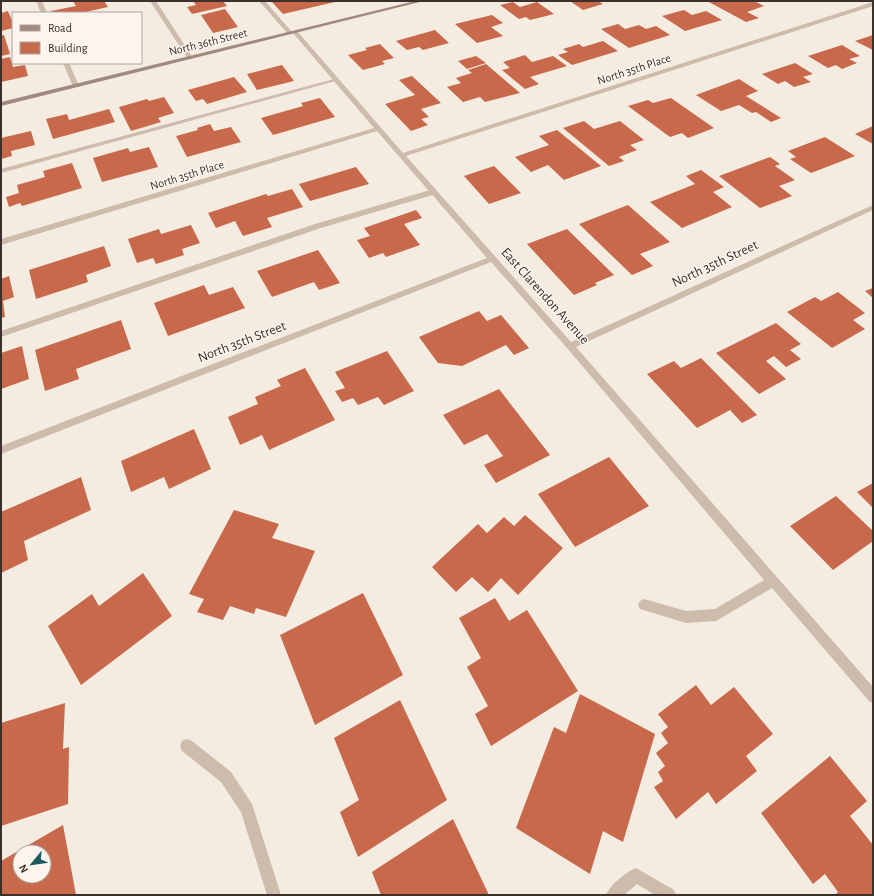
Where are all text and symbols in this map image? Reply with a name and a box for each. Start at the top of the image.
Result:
legend [12,12,142,64]
text: Road [48,22,72,34]
street label: North 36th Street [167,26,249,58]
text: Building [48,42,88,54]
street label: North 35th Place [596,51,672,87]
street label: North 35th Place [149,158,225,192]
street label: North 35th Street [670,238,761,290]
street label: East Clarendon Avenue [498,245,592,347]
street label: North 35th Street [196,319,289,365]
north arrow [12,844,52,884]
text: N [17,863,30,875]

